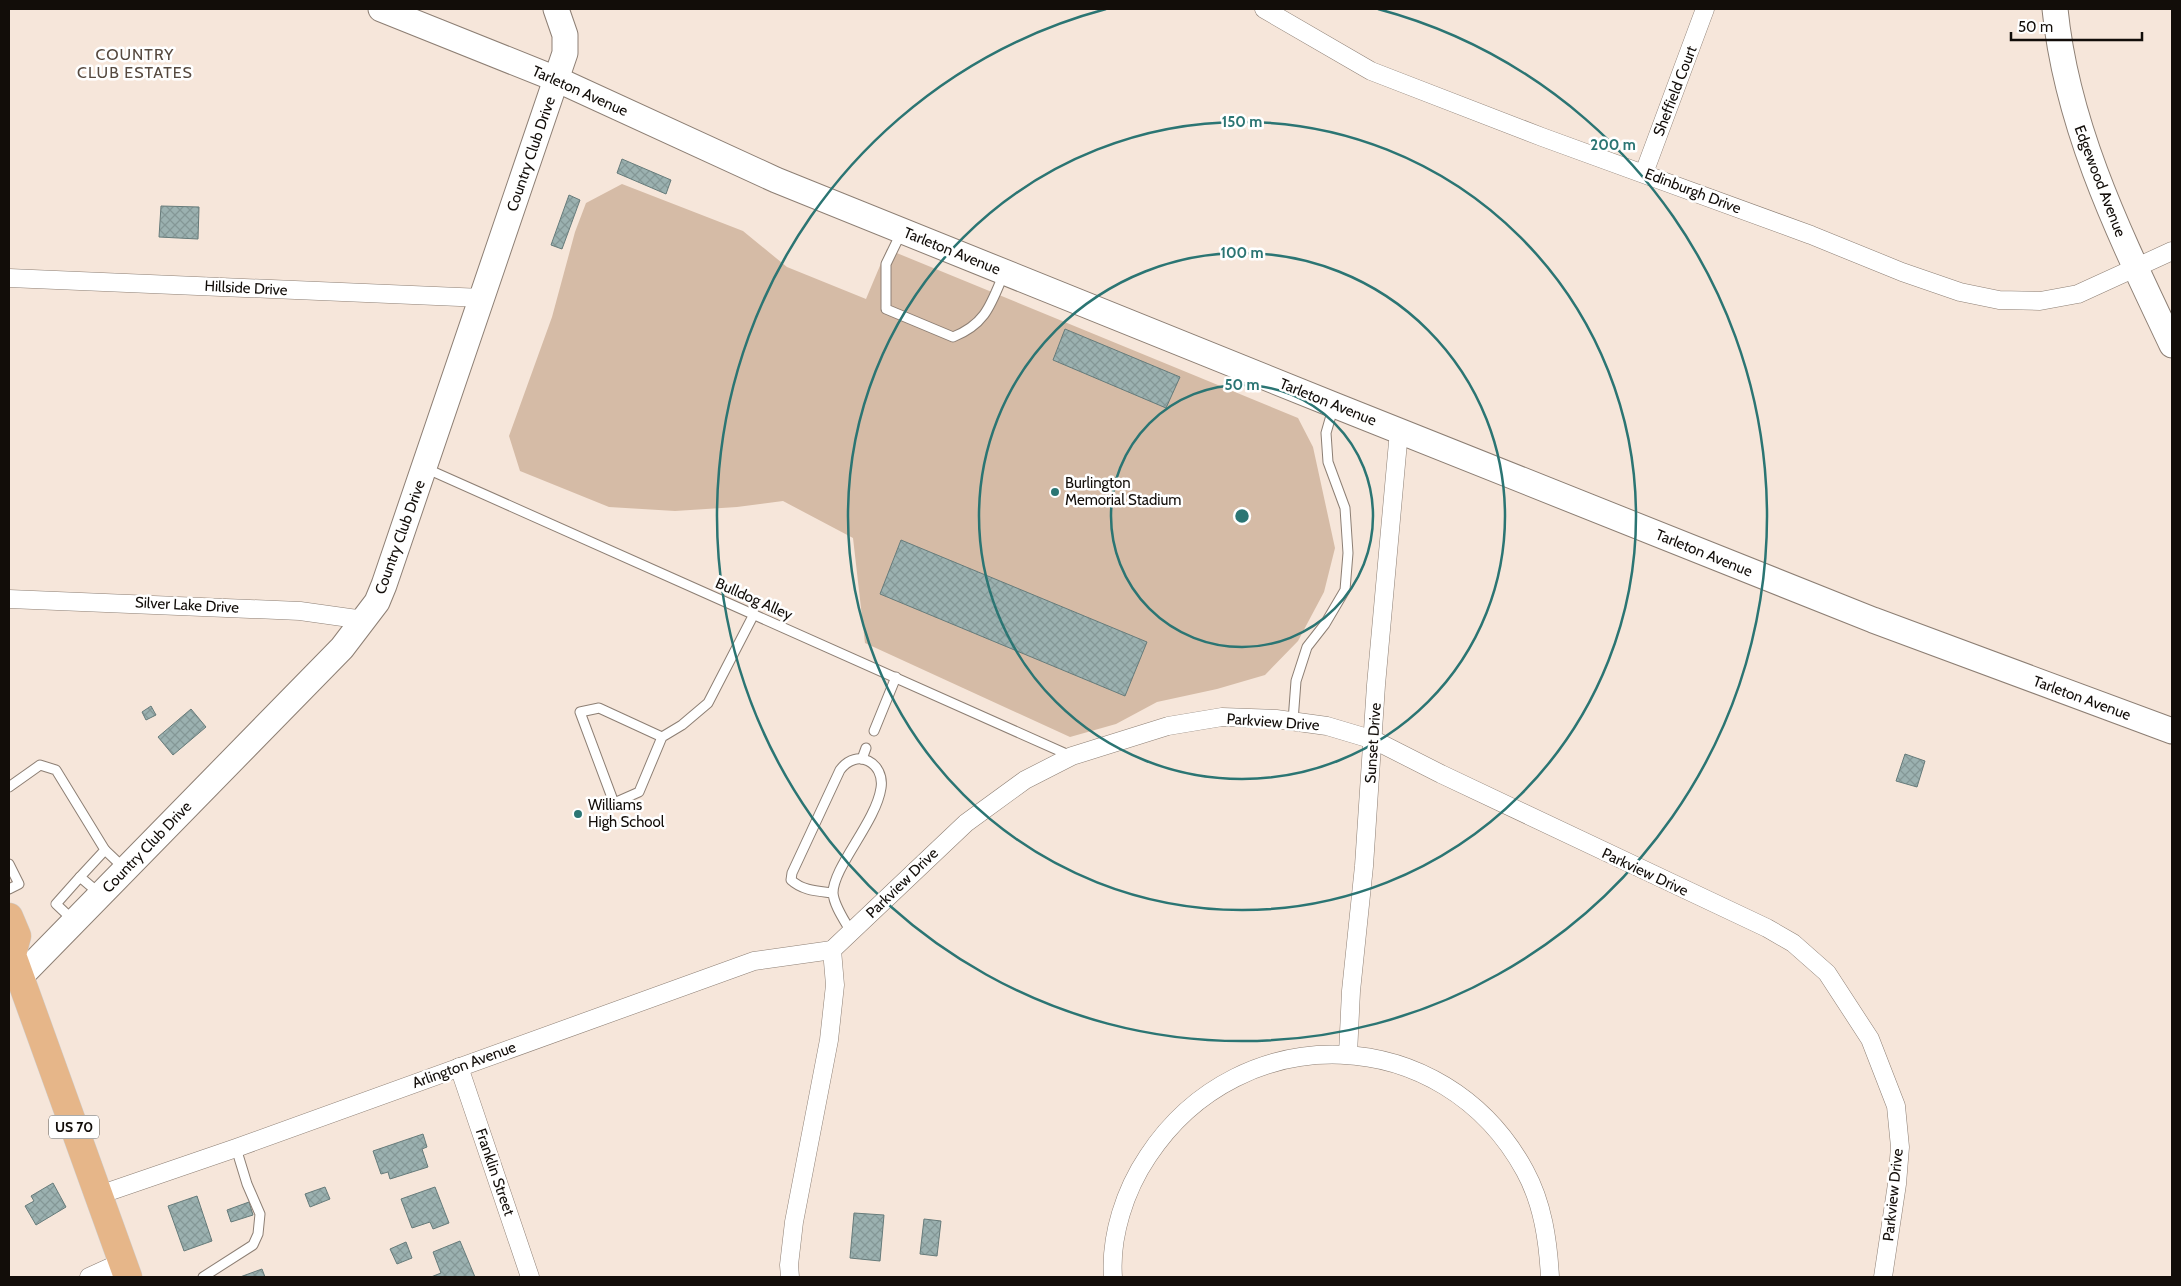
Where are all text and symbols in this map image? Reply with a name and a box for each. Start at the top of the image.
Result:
scale bar [2011,10,2142,42]
text: 50 m [2018,18,2053,36]
street label: Sheffield Court [1650,43,1700,139]
district label: COUNTRY CLUB ESTATES [77,45,193,82]
street label: Tarleton Avenue [529,62,631,120]
street label: Country Club Drive [503,94,559,214]
text: 150 m [1222,113,1262,131]
street label: Edgewood Avenue [2070,123,2130,240]
text: 200 m [1590,136,1636,154]
street label: Edinburgh Drive [1642,164,1744,218]
street label: Tarleton Avenue [901,223,1003,279]
text: 100 m [1220,244,1264,262]
street label: Hillside Drive [204,277,288,299]
street label: Tarleton Avenue [1277,374,1379,430]
text: 50 m [1224,376,1260,394]
place label: Burlington Memorial Stadium [1065,474,1181,509]
street label: Country Club Drive [371,477,429,597]
marker: Burlington Memorial Stadium [1049,486,1061,498]
centre of rings [1233,507,1251,525]
street label: Tarleton Avenue [1653,525,1755,581]
street label: Bulldog Alley [713,574,796,624]
street label: Silver Lake Drive [135,593,240,617]
street label: Tarleton Avenue [2031,672,2134,724]
street label: Sunset Drive [1361,702,1385,784]
street label: Parkview Drive [1226,710,1320,734]
place label: Williams High School [588,796,665,831]
street label: Country Club Drive [99,797,195,896]
marker: Williams High School [572,808,584,820]
street label: Parkview Drive [862,844,942,922]
street label: Parkview Drive [1599,844,1691,900]
street label: Arlington Avenue [410,1038,519,1092]
road number: US 70 [49,1116,99,1138]
street label: Franklin Street [472,1126,518,1218]
street label: Parkview Drive [1879,1147,1907,1242]

